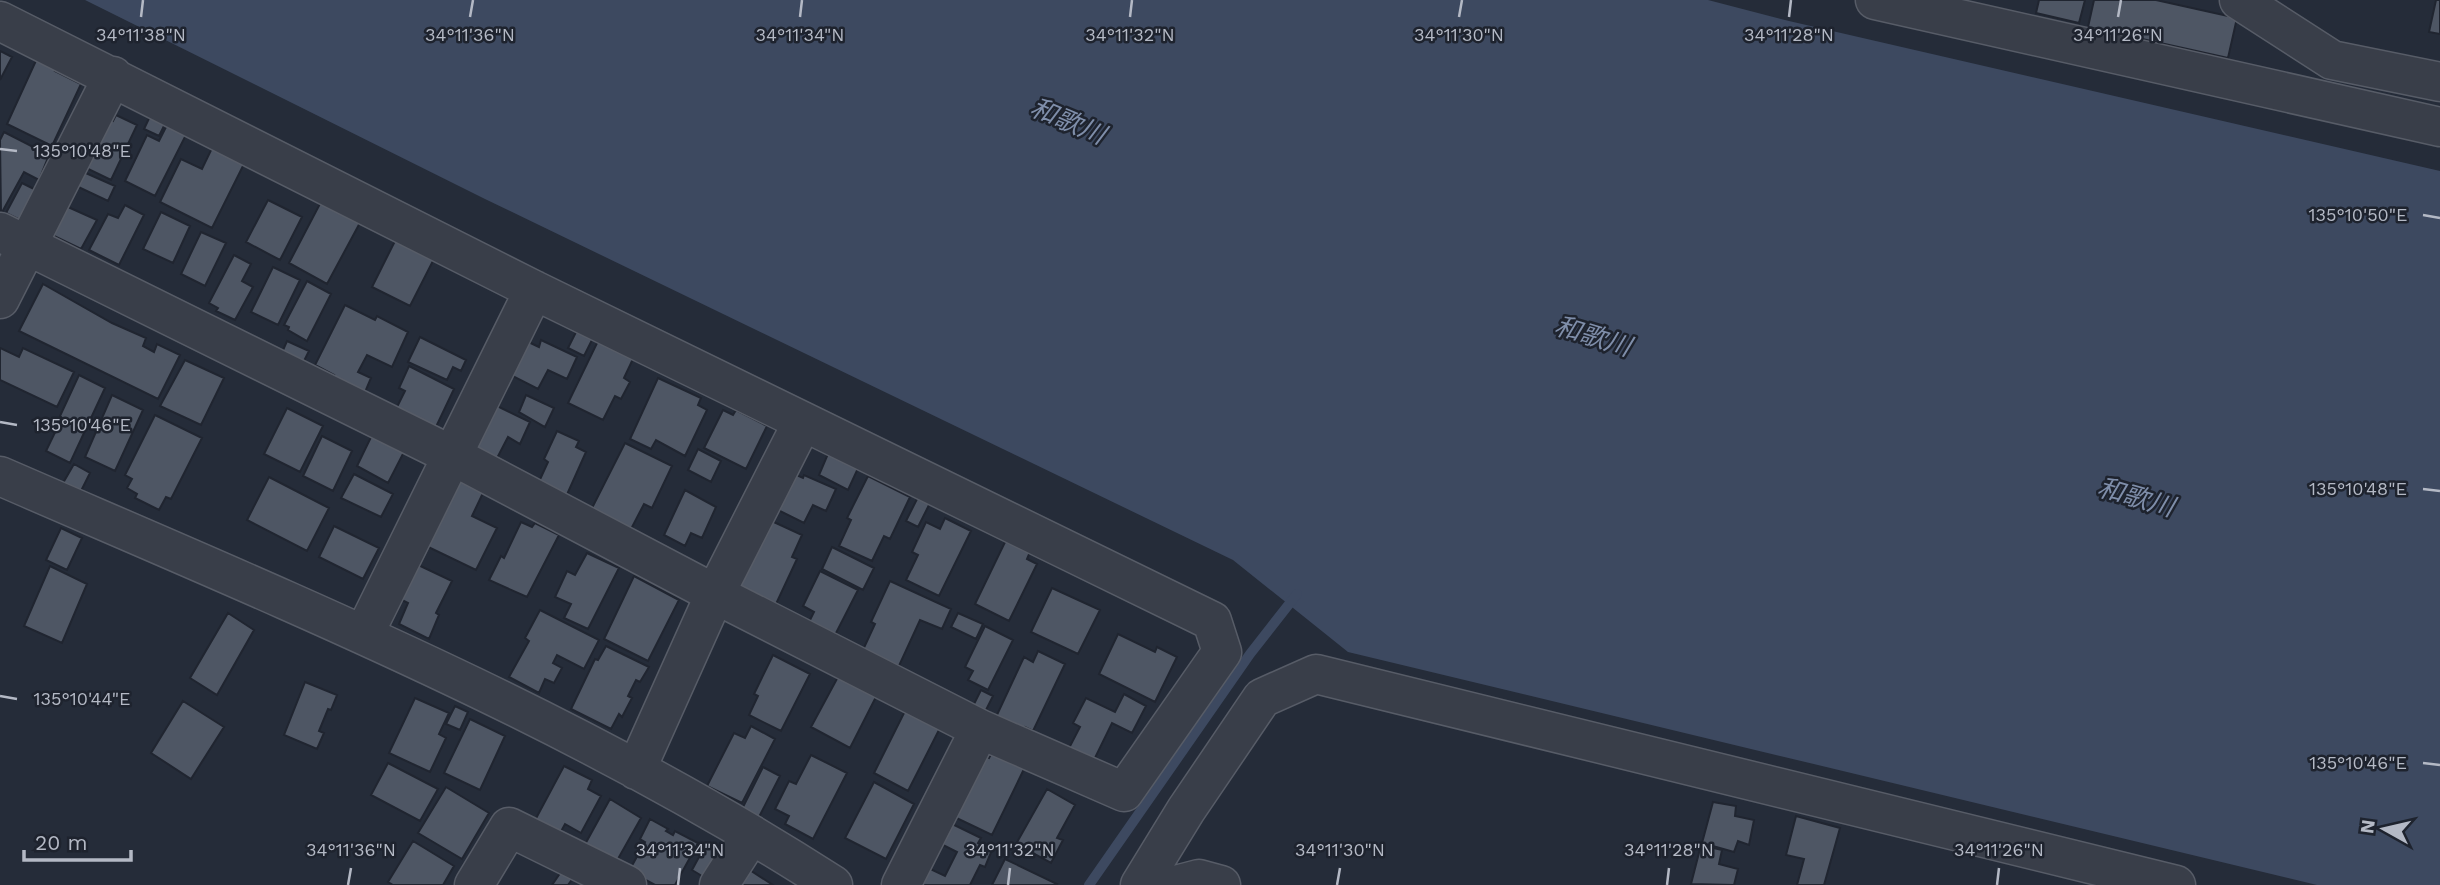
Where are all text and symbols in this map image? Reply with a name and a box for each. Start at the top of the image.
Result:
text: 34°11'38"N [96,24,186,45]
text: 34°11'36"N [425,24,515,45]
text: 34°11'34"N [755,24,845,45]
text: 34°11'32"N [1085,24,1175,45]
text: 34°11'30"N [1414,24,1504,45]
text: 34°11'28"N [1744,24,1834,45]
text: 34°11'26"N [2073,24,2163,45]
water label: 和歌川 [1026,92,1113,151]
text: 135°10'48"E [33,140,131,161]
text: 135°10'50"E [2308,204,2408,225]
water label: 和歌川 [1551,310,1638,363]
text: 135°10'46"E [33,414,131,435]
water label: 和歌川 [2094,472,2181,523]
text: 135°10'48"E [2309,478,2407,499]
text: 135°10'44"E [34,688,130,709]
text: 135°10'46"E [2309,752,2407,773]
north arrow [2349,794,2419,864]
scale bar [24,818,131,862]
text: N [2355,818,2380,835]
text: 20 m [35,830,87,855]
text: 34°11'36"N [306,839,396,860]
text: 34°11'34"N [635,839,725,860]
text: 34°11'32"N [965,839,1055,860]
text: 34°11'30"N [1295,839,1385,860]
text: 34°11'28"N [1624,839,1714,860]
text: 34°11'26"N [1954,839,2044,860]

